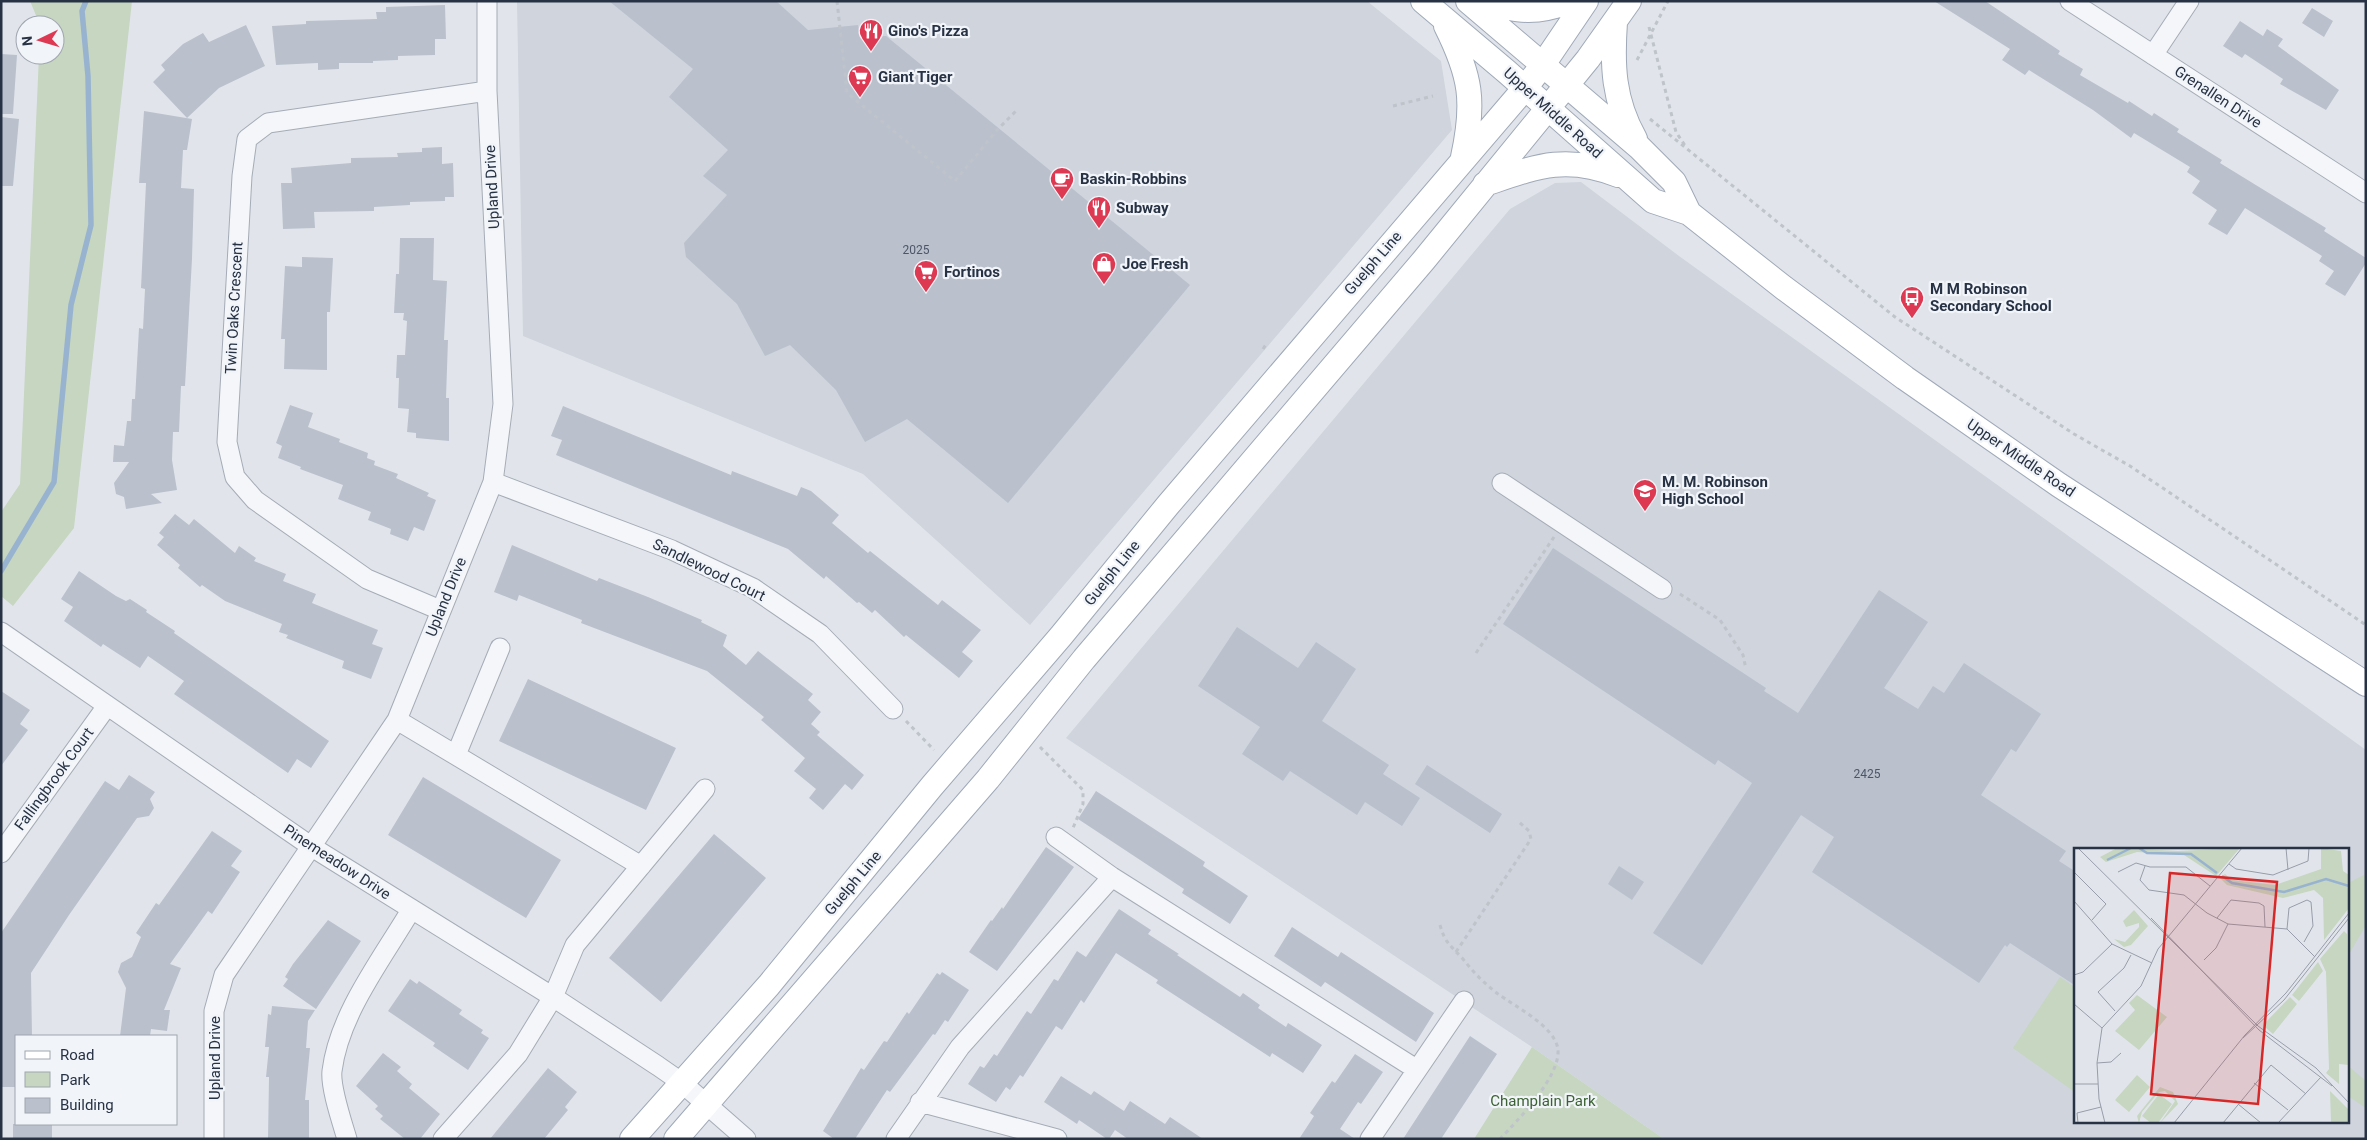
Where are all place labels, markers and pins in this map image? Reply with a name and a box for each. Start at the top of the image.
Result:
restaurant icon: Gino's Pizza [858,18,884,52]
place label: Gino's Pizza [888,22,968,40]
supermarket icon: Giant Tiger [847,64,873,98]
place label: Giant Tiger [878,68,953,86]
cafe icon: Baskin-Robbins [1049,166,1075,200]
place label: Baskin-Robbins [1080,170,1187,188]
restaurant icon: Subway [1086,195,1112,229]
place label: Subway [1116,199,1169,217]
shop icon: Joe Fresh [1091,251,1117,285]
place label: Joe Fresh [1122,255,1188,273]
supermarket icon: Fortinos [913,259,939,293]
place label: Fortinos [944,263,1000,281]
place label: M M Robinson Secondary School [1930,280,2052,315]
bus stop icon: M M Robinson Secondary School [1899,285,1925,319]
place label: M. M. Robinson High School [1662,473,1768,508]
school or university icon: M. M. Robinson High School [1632,478,1658,512]

